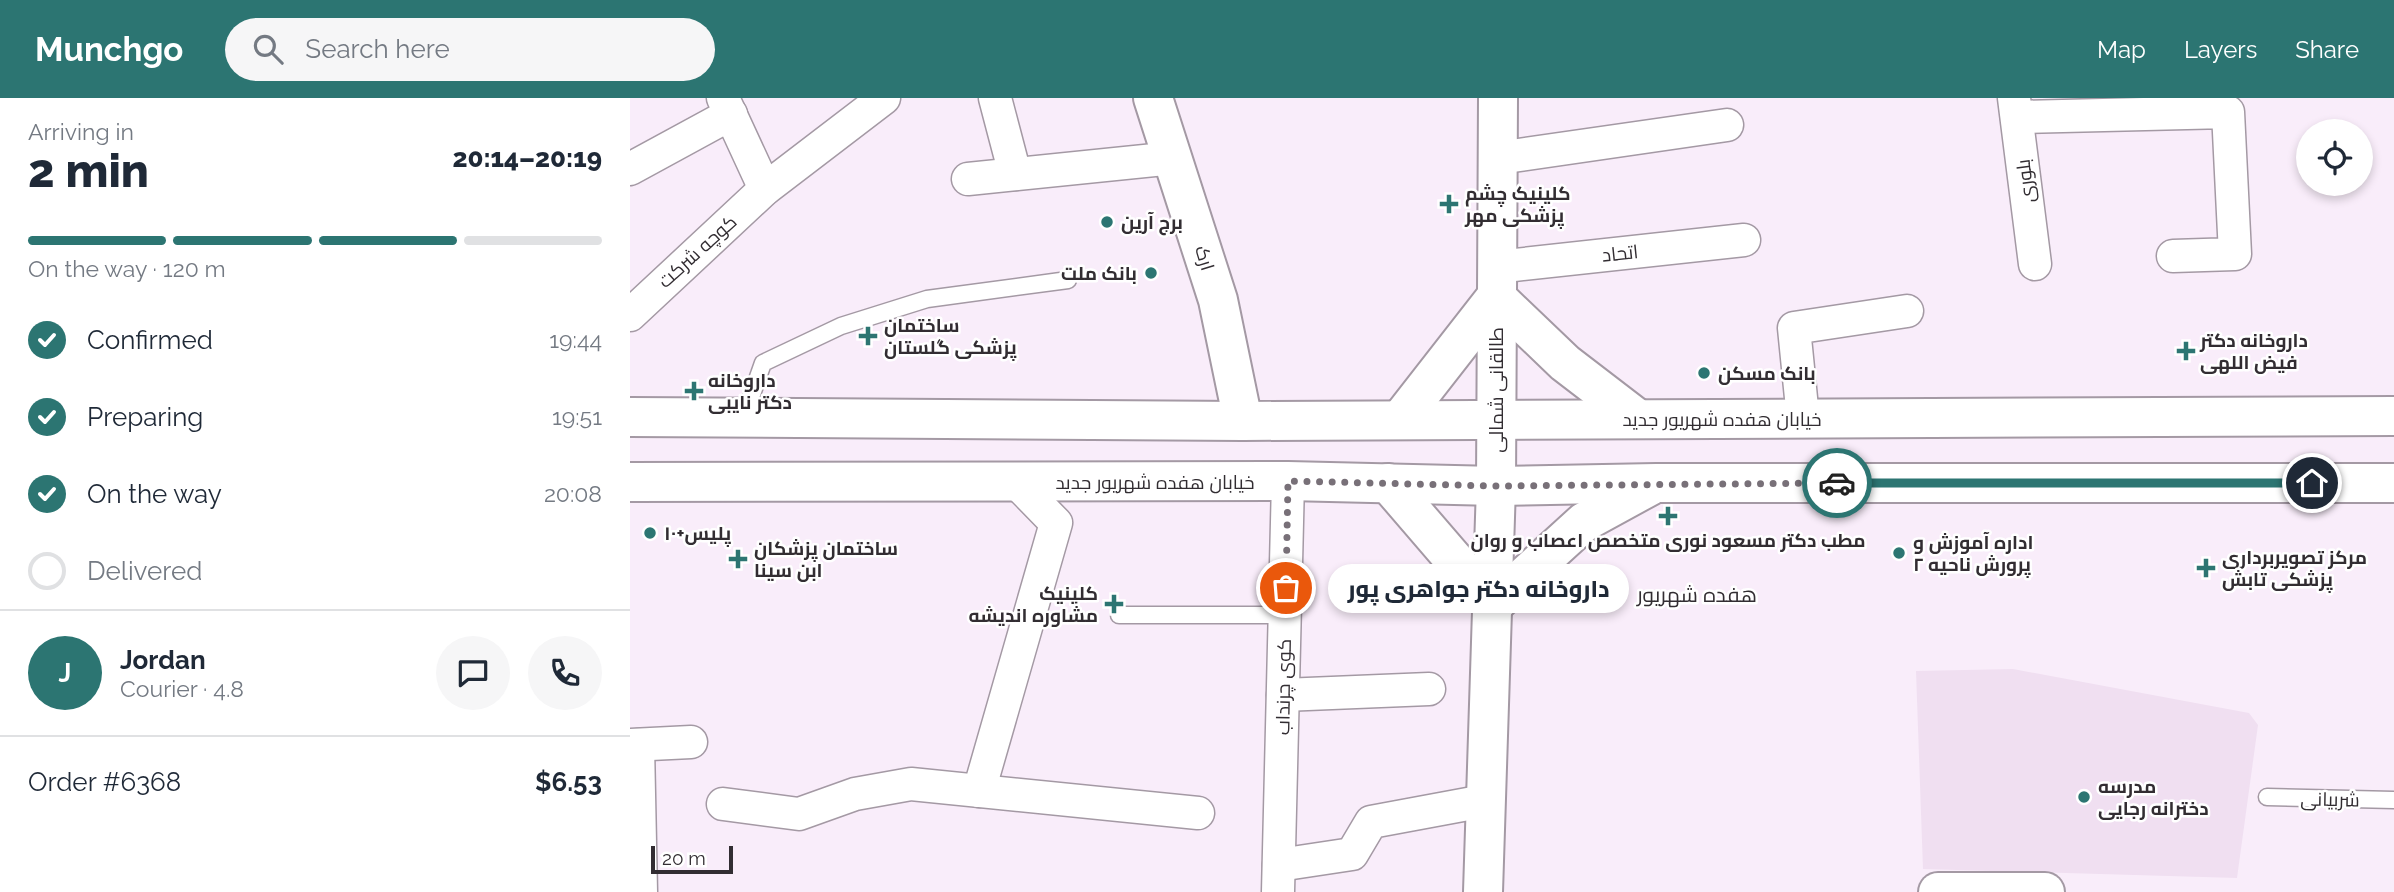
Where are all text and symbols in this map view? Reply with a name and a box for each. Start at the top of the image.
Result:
search box [225,18,715,81]
text: Munchgo [35,30,183,69]
icon: search [249,30,287,68]
text: Search here [305,34,450,64]
text: Map [2097,35,2146,64]
text: Layers [2184,35,2257,64]
text: Share [2295,35,2359,64]
text: Arriving in [28,118,134,145]
map controls [2296,119,2373,196]
button: locate [2296,119,2373,196]
text: 20:14–20:19 [452,143,602,173]
text: 2 min [28,144,149,198]
street label: بلوری [2011,158,2040,204]
place label: کلینیک چشم پزشکی مهر [1464,182,1571,229]
marker: کلینیک چشم پزشکی مهر [1439,194,1459,214]
street label: کوچه شرکت [653,210,742,293]
place label: برج آرین [1121,211,1183,236]
marker: برج آرین [1099,214,1115,230]
street label: اتحاد [1601,240,1639,266]
street label: ارک [1190,243,1219,273]
text: On the way · 120 m [28,255,226,282]
place label: بانک ملت [1061,262,1137,284]
marker: بانک ملت [1143,265,1159,281]
place label: ساختمان پزشکی گلستان [884,314,1017,361]
icon: check [28,321,66,359]
text: Confirmed [87,325,213,355]
text: 19:44 [549,326,602,353]
marker: ساختمان پزشکی گلستان [858,326,878,346]
street label: طالقانی شمالی [1485,327,1508,453]
place label: داروخانه دکتر فیض اللهی [2199,329,2308,374]
marker: داروخانه دکتر فیض اللهی [2178,343,2194,359]
place label: بانک مسکن [1718,362,1816,385]
marker: بانک مسکن [1696,365,1712,381]
place label: داروخانه دکتر نایبی [708,369,792,414]
marker: داروخانه دکتر نایبی [686,383,702,399]
icon: check [28,398,66,436]
text: Preparing [87,402,203,432]
text: 19:51 [552,403,602,430]
street label: خیابان هفده شهریور جدید [1622,408,1822,431]
courier [1802,448,1872,518]
pin [2282,453,2342,513]
icon: car [1818,464,1856,502]
icon: home [2293,464,2331,502]
street label: خیابان هفده شهریور جدید [1055,471,1255,494]
icon: check [28,475,66,513]
text: On the way [87,479,222,509]
text: 20:08 [544,480,602,507]
marker: مطب دکتر مسعود نوری متخصص اعصاب و روان [1658,506,1678,526]
place label: پلیس+۱۰ [664,522,731,547]
marker: پلیس+۱۰ [642,525,658,541]
place label: مطب دکتر مسعود نوری متخصص اعصاب و روان [1471,529,1865,552]
place label: اداره آموزش و پرورش ناحیه ۲ [1913,531,2033,578]
place label: ساختمان پزشکان ابن سینا [754,537,898,582]
marker: اداره آموزش و پرورش ناحیه ۲ [1891,545,1907,561]
place label: مرکز تصویربرداری پزشکی تابش [2222,546,2367,593]
marker: ساختمان پزشکان ابن سینا [728,549,748,569]
text: Delivered [87,556,202,586]
pin [1256,558,1316,618]
marker: مرکز تصویربرداری پزشکی تابش [2196,558,2216,578]
callout: داروخانه دکتر جواهری پور [1328,564,1629,612]
icon: bag [1267,569,1305,607]
text: داروخانه دکتر جواهری پور [1348,575,1609,602]
place label: کلینیک مشاوره اندیشه [968,582,1098,627]
district label: هفده شهریور [1636,582,1757,608]
marker: کلینیک مشاوره اندیشه [1104,594,1124,614]
button: chat [436,636,510,710]
button: phone [528,636,602,710]
street label: کوی چرنداب [1271,639,1297,735]
text: Jordan [120,645,206,675]
text: J [59,658,71,688]
text: Courier · 4.8 [120,675,244,702]
text: Order #6368 [28,767,181,797]
text: $6.53 [535,767,602,797]
place label: مدرسه دخترانه رجایی [2098,775,2209,820]
street label: شربیانی [2300,787,2360,812]
marker: مدرسه دخترانه رجایی [2076,789,2092,805]
scale bar [651,843,733,875]
text: 20 m [662,847,706,869]

